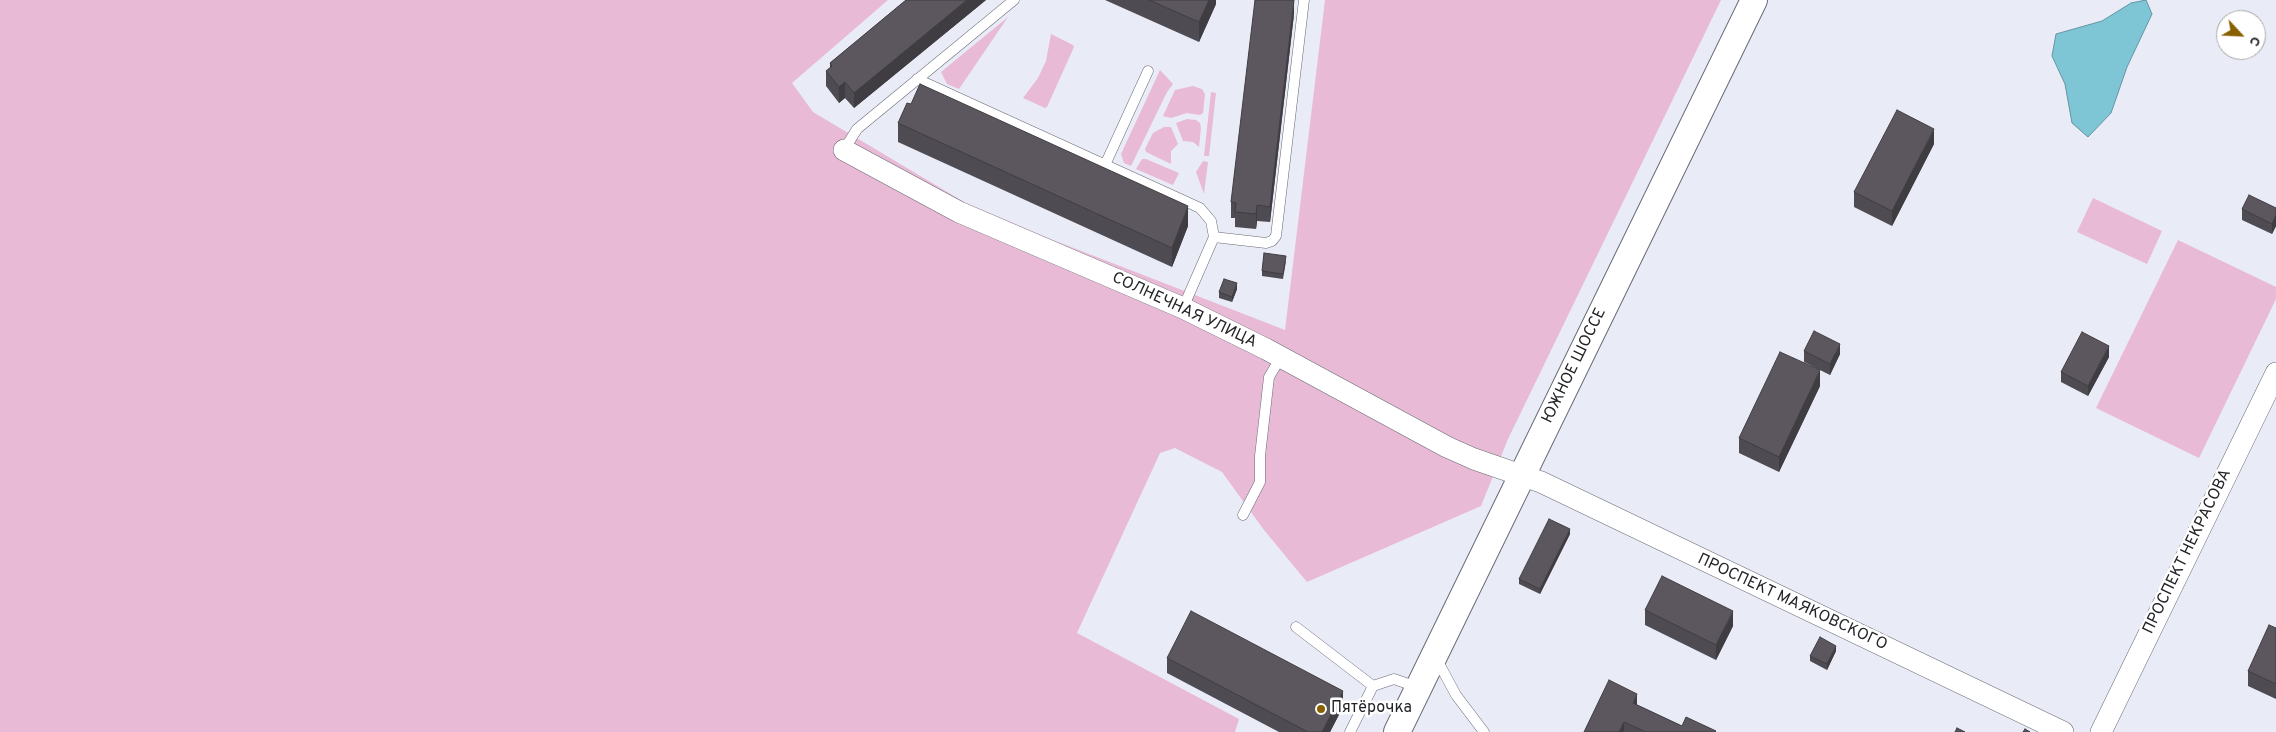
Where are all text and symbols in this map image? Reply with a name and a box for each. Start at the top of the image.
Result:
north arrow [2216,10,2266,60]
text: С [2245,33,2264,49]
street label: СОЛНЕЧНАЯ УЛИЦА [1108,269,1260,353]
street label: ЮЖНОЕ ШОССЕ [1539,305,1611,427]
street label: ПРОСПЕКТ НЕКРАСОВА [2140,466,2236,638]
street label: ПРОСПЕКТ МАЯКОВСКОГО [1694,551,1890,655]
place label: Пятёрочка [1331,699,1412,719]
marker: Пятёрочка [1315,703,1327,715]

